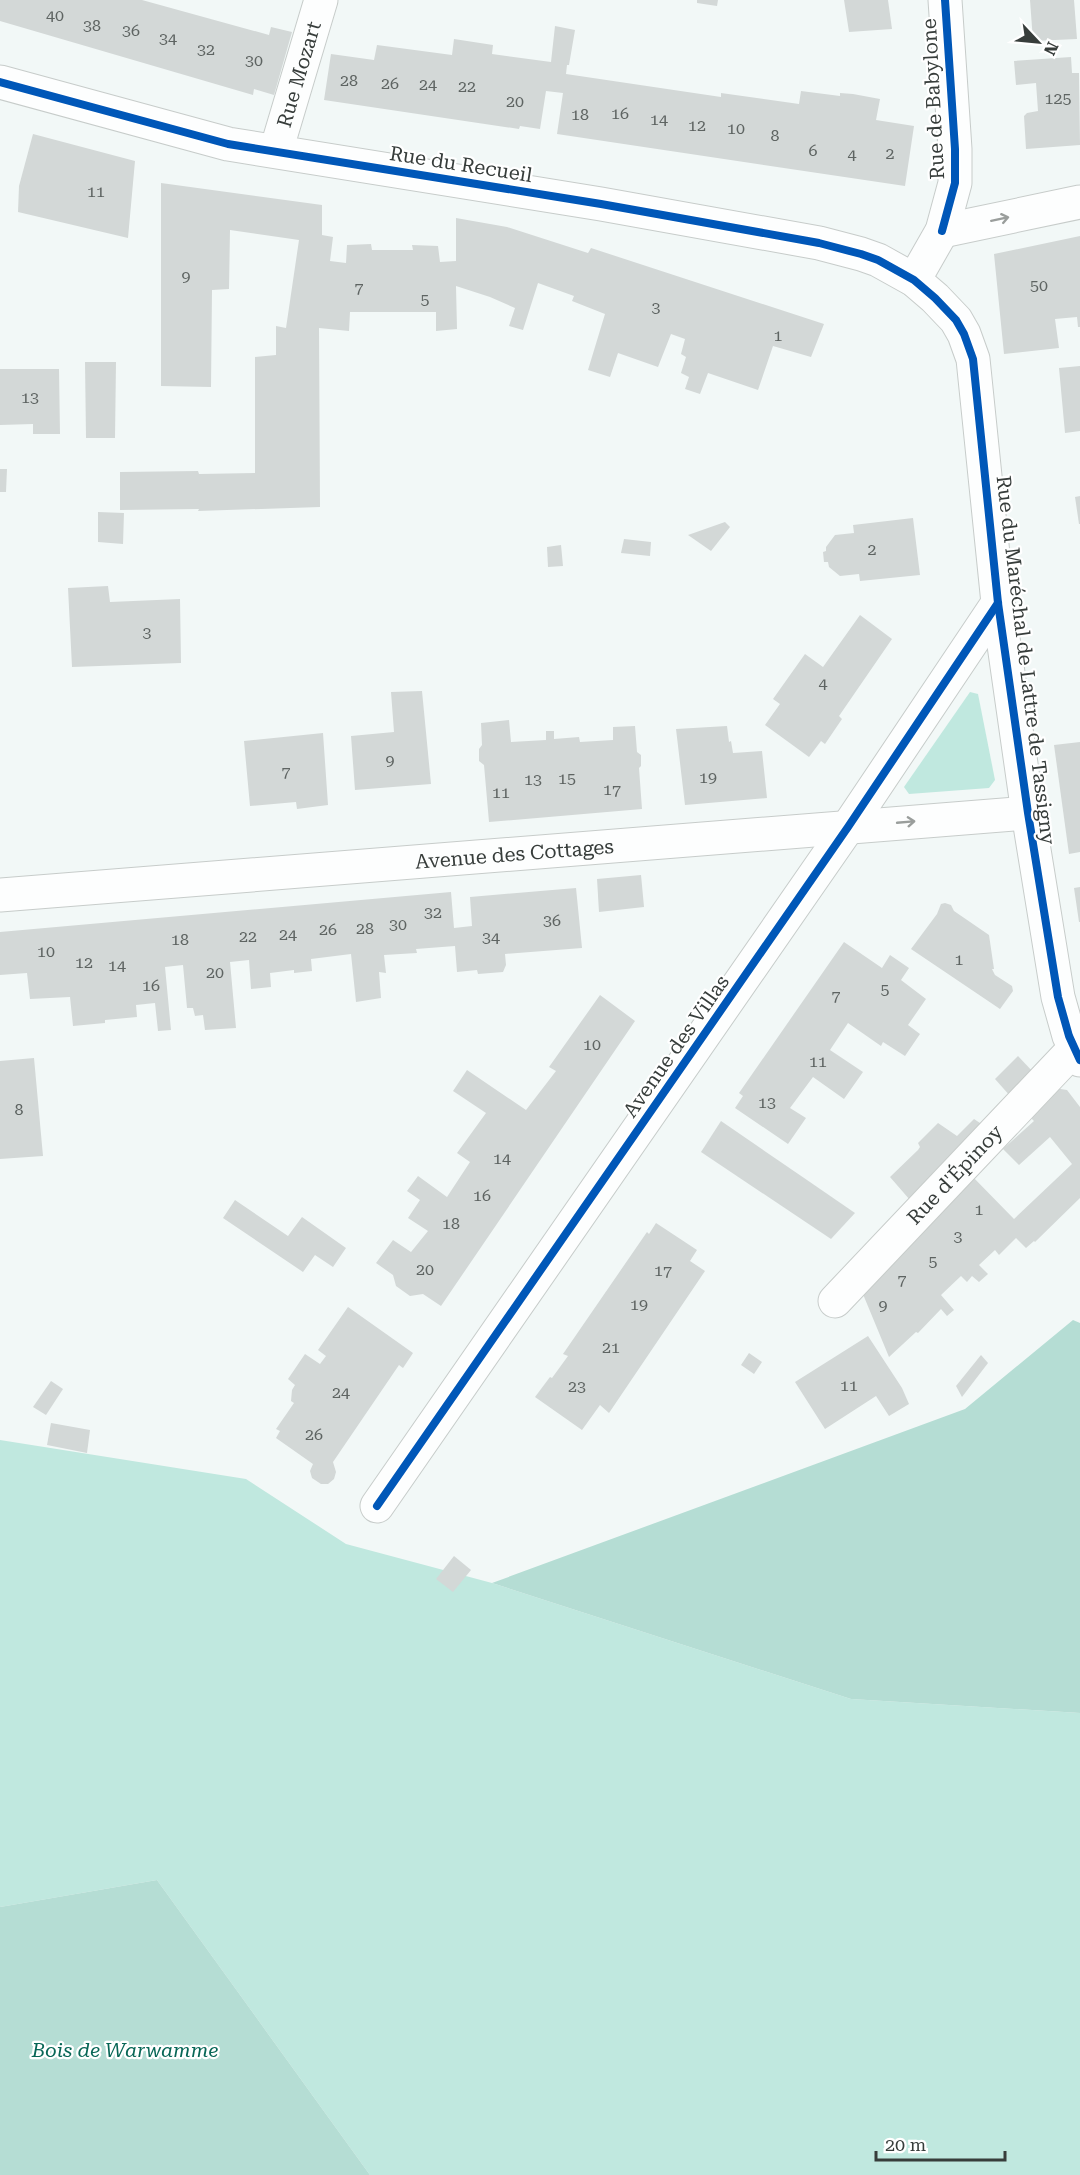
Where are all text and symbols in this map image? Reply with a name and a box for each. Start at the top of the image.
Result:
house number: 40 [46,6,64,25]
north arrow [1008,12,1068,72]
house number: 38 [83,16,101,35]
street label: Rue Mozart [272,18,326,130]
street label: Rue de Babylone [917,18,949,180]
house number: 36 [122,21,140,40]
house number: 34 [159,29,177,48]
text: N [1040,39,1062,58]
house number: 32 [197,40,215,59]
house number: 30 [245,51,263,70]
house number: 28 [340,71,358,90]
house number: 26 [381,74,399,93]
house number: 24 [419,75,437,94]
house number: 22 [458,77,476,96]
house number: 125 [1045,89,1071,108]
house number: 20 [506,92,524,111]
house number: 16 [611,104,629,123]
house number: 18 [571,105,589,124]
house number: 14 [650,110,668,129]
house number: 12 [688,116,706,135]
house number: 10 [727,119,745,138]
house number: 8 [771,126,780,145]
street label: Rue du Recueil [388,141,534,187]
house number: 6 [809,141,818,160]
house number: 2 [886,144,895,163]
house number: 4 [848,145,857,164]
house number: 11 [87,182,105,201]
one-way arrow [989,213,1009,224]
house number: 9 [182,267,191,286]
house number: 50 [1030,276,1048,295]
house number: 7 [355,278,364,297]
house number: 5 [421,290,430,309]
house number: 3 [652,298,661,317]
house number: 1 [774,326,783,345]
house number: 13 [21,388,39,407]
street label: Rue du Maréchal de Lattre de Tassigny [991,474,1061,846]
house number: 2 [868,540,877,559]
house number: 3 [143,623,152,642]
house number: 4 [819,674,828,693]
house number: 9 [386,751,395,770]
house number: 7 [282,762,291,781]
house number: 19 [699,768,717,787]
house number: 15 [558,769,576,788]
house number: 13 [524,770,542,789]
house number: 17 [603,780,621,799]
house number: 11 [492,783,510,802]
one-way arrow [895,817,915,828]
street label: Avenue des Cottages [414,834,615,874]
house number: 32 [424,903,442,922]
house number: 36 [543,911,561,930]
house number: 30 [389,915,407,934]
house number: 28 [356,919,374,938]
house number: 26 [319,920,337,939]
house number: 24 [279,925,297,944]
house number: 22 [239,927,257,946]
house number: 34 [482,928,500,947]
house number: 18 [171,930,189,949]
house number: 10 [37,942,55,961]
house number: 1 [955,950,964,969]
house number: 12 [75,953,93,972]
house number: 14 [108,956,126,975]
house number: 20 [206,963,224,982]
street label: Avenue des Villas [618,970,734,1122]
house number: 16 [142,976,160,995]
house number: 5 [881,980,890,999]
house number: 7 [832,986,841,1005]
house number: 10 [583,1035,601,1054]
house number: 11 [809,1052,827,1071]
house number: 13 [758,1093,776,1112]
house number: 8 [15,1100,24,1119]
street label: Rue d'Épinoy [902,1120,1008,1230]
house number: 14 [493,1149,511,1168]
house number: 16 [473,1186,491,1205]
house number: 1 [975,1200,984,1219]
house number: 18 [442,1214,460,1233]
house number: 3 [954,1227,963,1246]
house number: 5 [929,1252,938,1271]
house number: 20 [416,1260,434,1279]
house number: 17 [654,1261,672,1280]
house number: 7 [898,1270,907,1289]
house number: 19 [630,1295,648,1314]
house number: 9 [879,1296,888,1315]
house number: 21 [602,1338,620,1357]
house number: 11 [840,1376,858,1395]
house number: 23 [568,1377,586,1396]
house number: 24 [332,1383,350,1402]
house number: 26 [305,1425,323,1444]
park label: Bois de Warwamme [31,2038,218,2062]
scale bar [876,2124,1005,2162]
text: 20 m [885,2134,926,2155]

